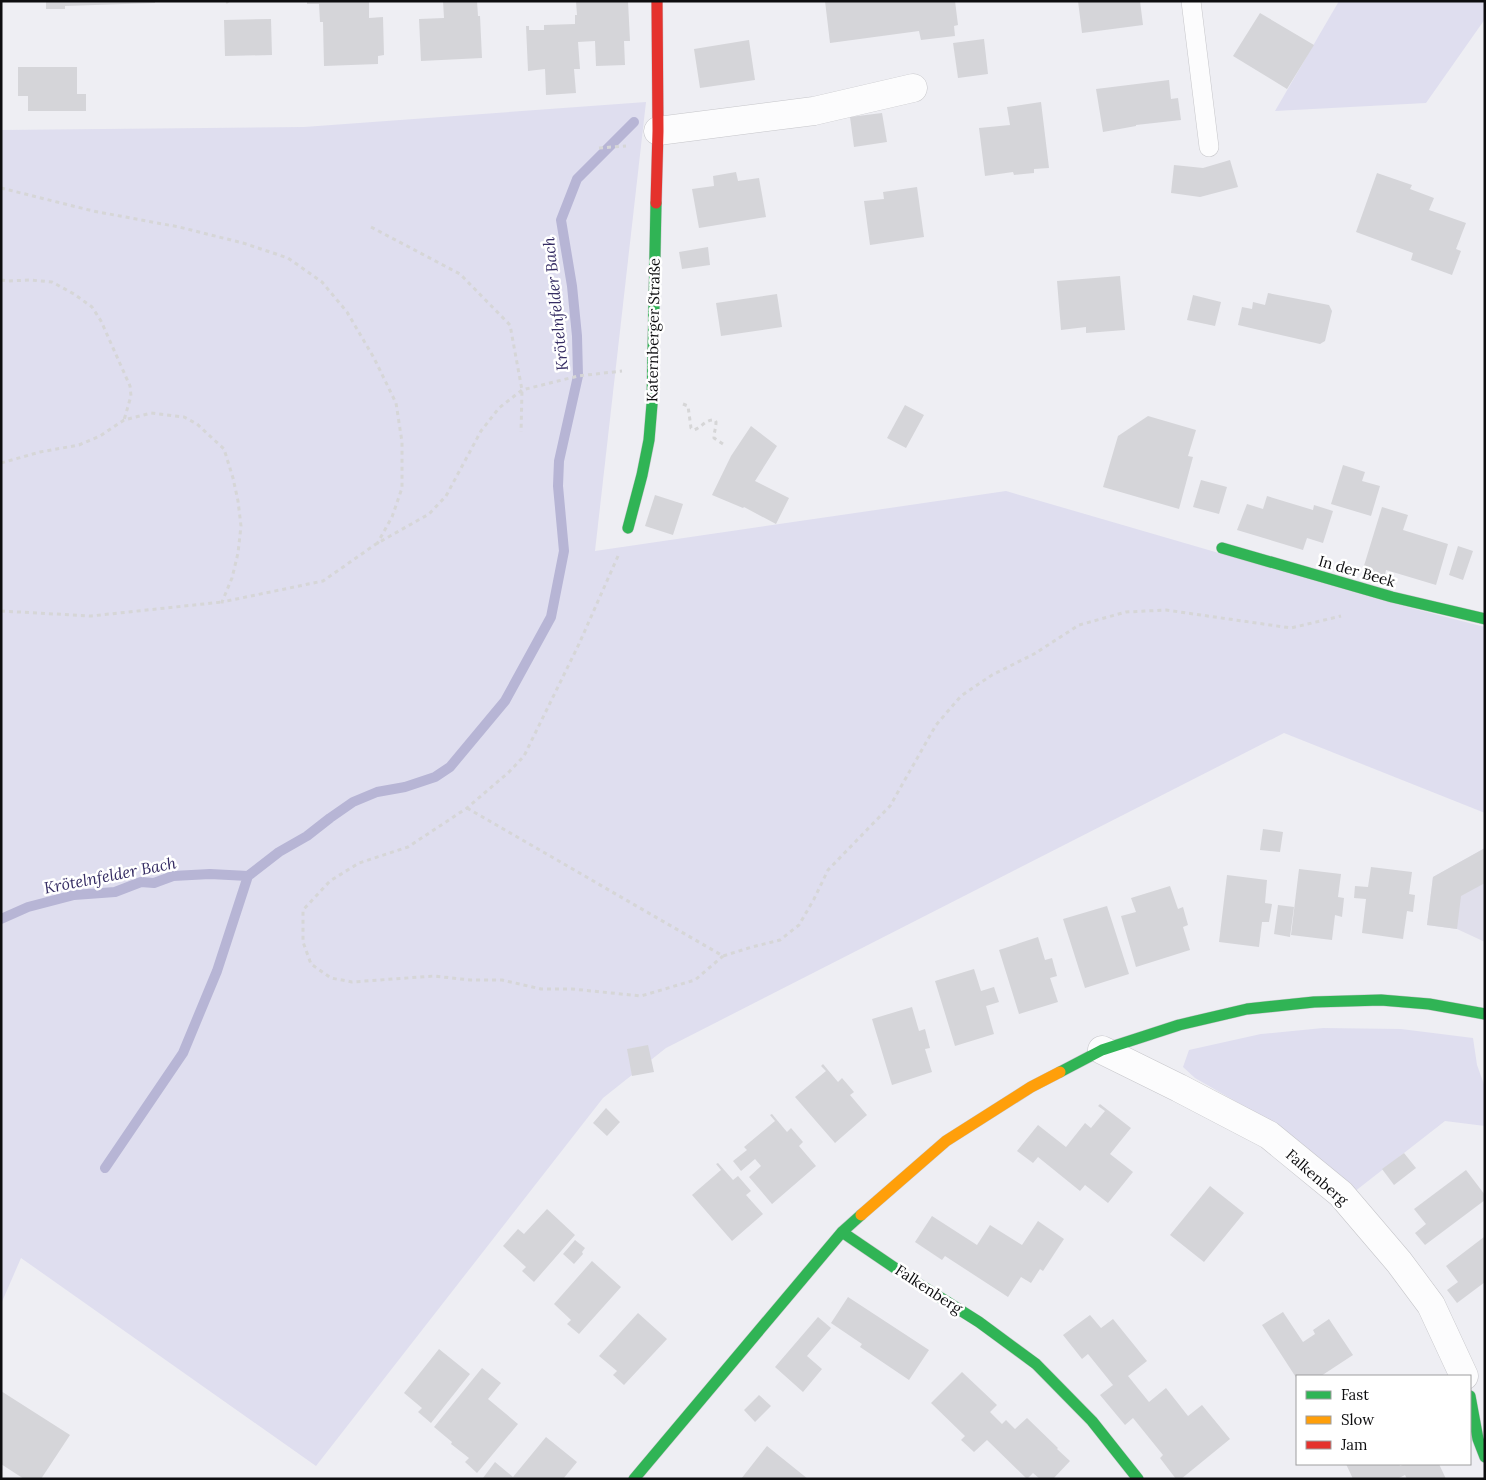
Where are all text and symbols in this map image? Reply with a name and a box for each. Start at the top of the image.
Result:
water label: Krötelnfelder Bach [538,236,572,372]
street label: Katernberger Straße [642,258,664,402]
street label: In der Beek [1316,551,1398,591]
water label: Krötelnfelder Bach [42,852,178,898]
street label: Falkenberg [1282,1145,1353,1210]
street label: Falkenberg [892,1260,967,1318]
legend [1296,1375,1471,1465]
text: Fast [1341,1385,1369,1404]
text: Slow [1341,1410,1374,1429]
text: Jam [1340,1435,1368,1454]

